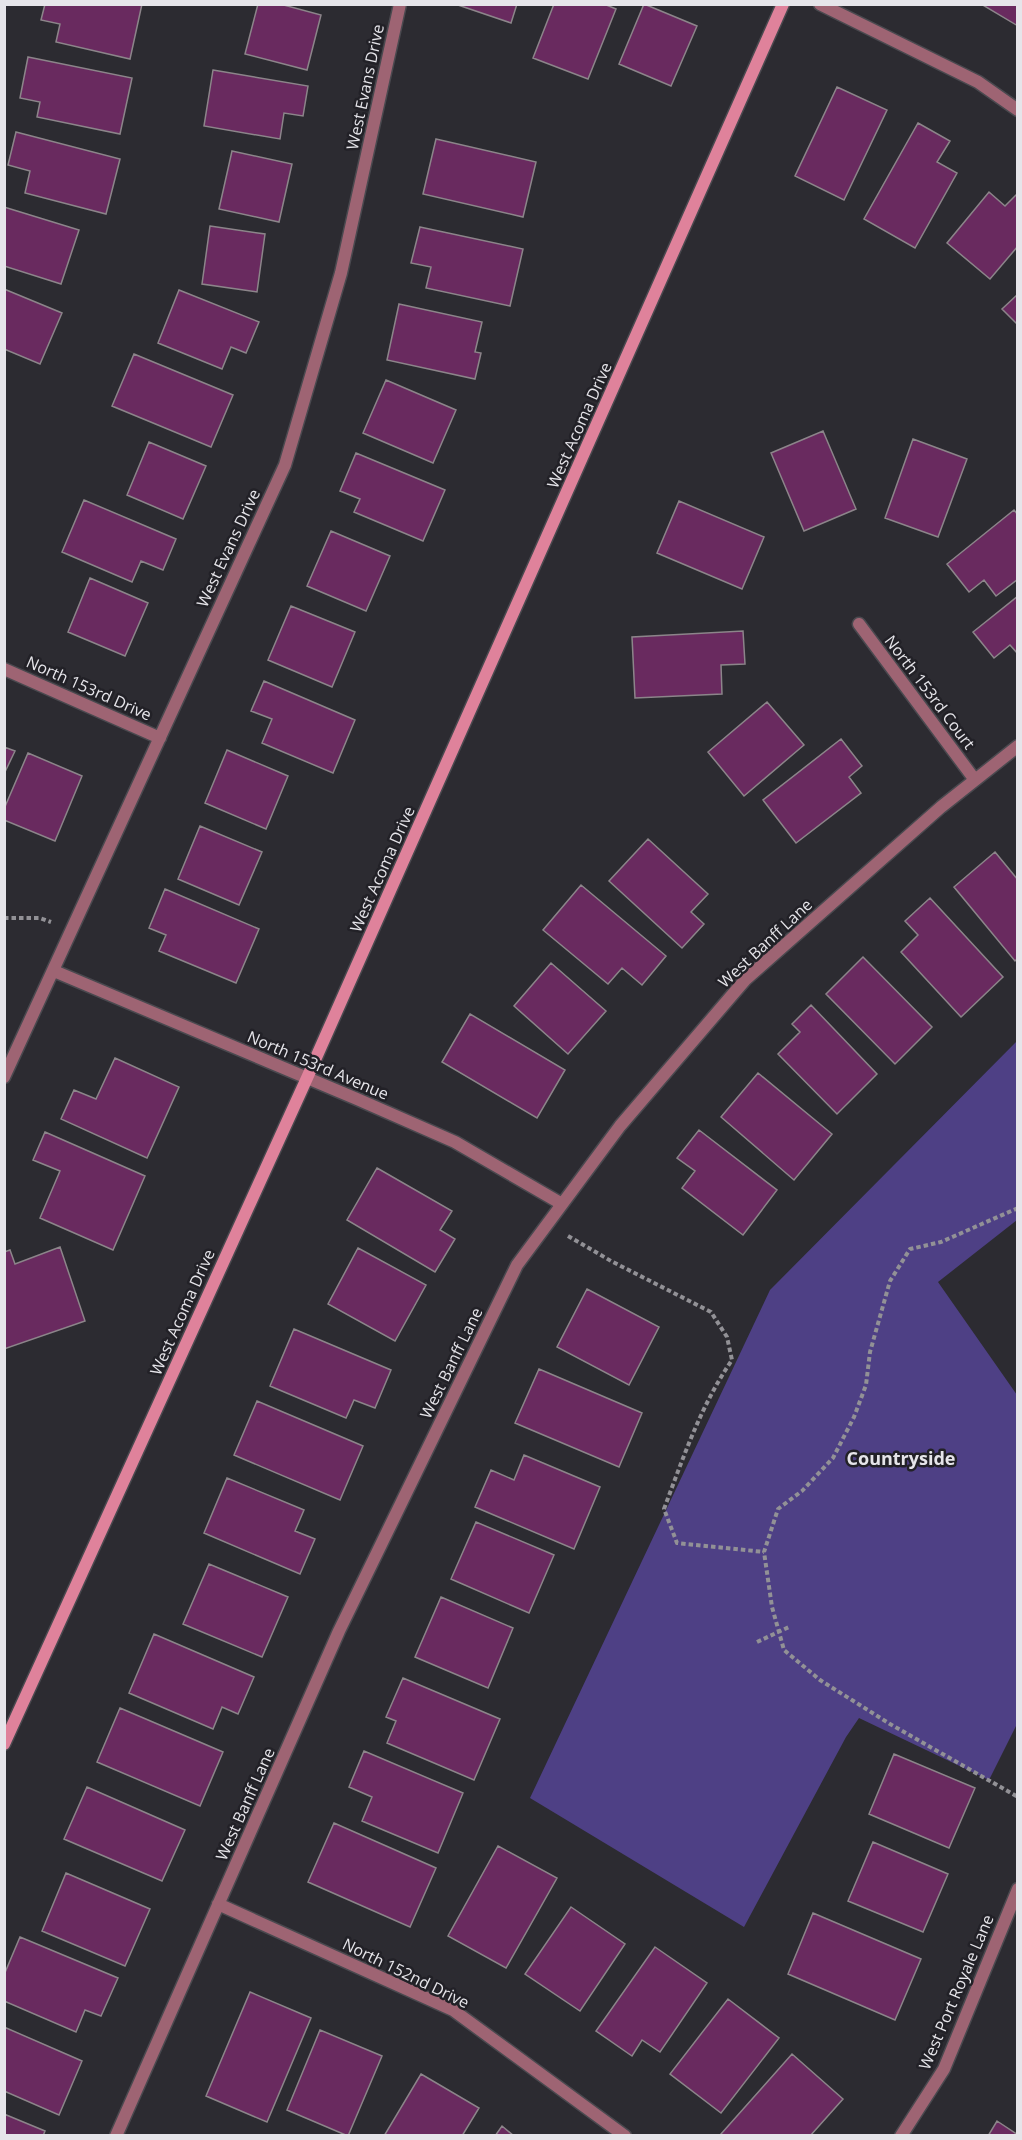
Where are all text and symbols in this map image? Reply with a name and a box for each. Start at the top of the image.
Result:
street label: West Evans Drive [341,22,389,152]
street label: West Acoma Drive [541,359,617,491]
street label: West Evans Drive [191,485,265,611]
street label: North 153rd Court [880,630,980,754]
street label: North 153rd Drive [23,650,155,726]
street label: West Acoma Drive [344,803,420,935]
street label: West Banff Lane [713,894,817,992]
street label: North 153rd Avenue [244,1025,392,1105]
street label: West Acoma Drive [144,1246,220,1378]
street label: West Banff Lane [415,1304,487,1422]
district label: Countryside [847,1446,955,1470]
street label: West Banff Lane [210,1744,280,1864]
street label: West Port Royale Lane [913,1911,999,2073]
street label: North 152nd Drive [339,1933,473,2013]

